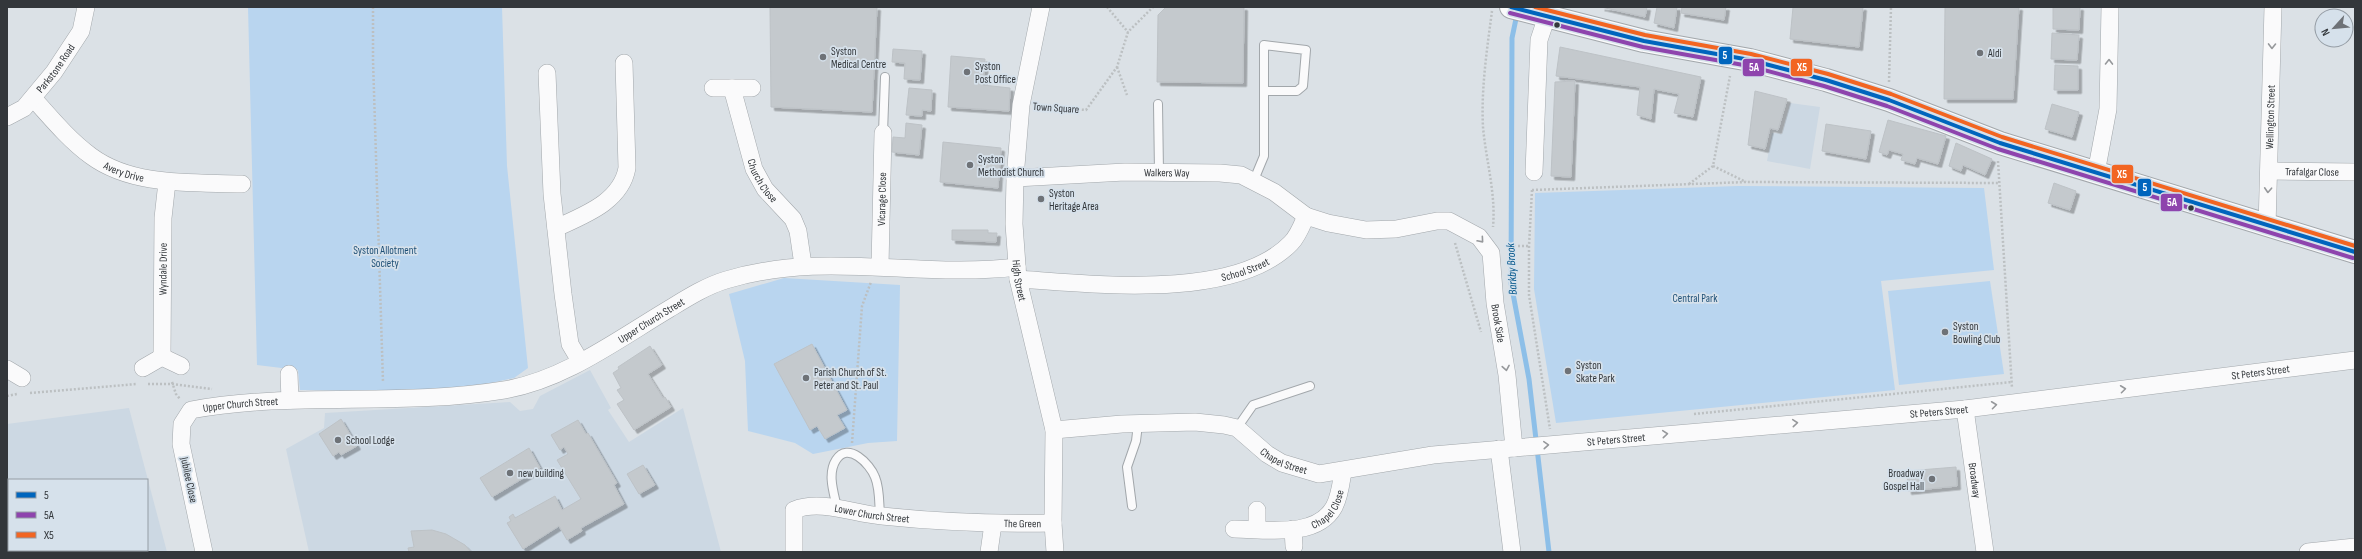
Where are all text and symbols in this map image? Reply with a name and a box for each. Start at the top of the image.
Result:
north arrow [2314,8,2354,48]
unlabelled marker [1552,20,1562,30]
text: N [2318,27,2333,38]
street label: Parkstone Road [33,41,77,95]
one-way arrow [2268,43,2276,49]
place label: Syston Medical Centre [831,45,886,71]
line badge: 5 [1718,46,1733,65]
place label: Aldi [1987,47,2002,60]
marker: Aldi [1975,48,1985,58]
text: 5 [1723,49,1728,62]
marker: Syston Medical Centre [818,52,828,62]
line badge: 5A [1742,58,1765,77]
line badge: X5 [1790,58,1813,77]
one-way arrow [2105,59,2113,65]
place label: Syston Post Office [975,60,1016,86]
text: 5A [1749,61,1760,74]
text: X5 [1796,61,1807,74]
marker: Syston Post Office [962,67,972,77]
street label: Wellington Street [2263,84,2277,149]
street label: Town Square [1032,100,1080,116]
place label: Syston Methodist Church [978,153,1044,179]
street label: Church Close [745,157,780,205]
street label: Avery Drive [101,158,145,184]
marker: Syston Methodist Church [965,160,975,170]
line badge: X5 [2111,164,2134,184]
street label: Trafalgar Close [2285,165,2339,178]
street label: Walkers Way [1144,166,1190,179]
text: X5 [2116,168,2127,181]
street label: Vicarage Close [874,172,889,226]
line badge: 5 [2137,178,2152,197]
text: 5 [2143,181,2148,194]
place label: Syston Heritage Area [1049,187,1099,213]
one-way arrow [2264,187,2273,193]
line badge: 5A [2160,193,2183,212]
marker: Syston Heritage Area [1036,194,1046,204]
text: 5A [2167,196,2178,209]
unlabelled marker [2186,203,2196,213]
one-way arrow [1476,235,1483,243]
water label: Barkby Brook [1503,242,1521,295]
street label: Wyndale Drive [156,243,169,295]
park label: Syston Allotment Society [353,244,417,270]
street label: School Street [1220,254,1272,284]
street label: High Street [1010,259,1030,303]
park label: Central Park [1673,292,1718,305]
street label: Upper Church Street [615,294,687,346]
street label: Brook Side [1489,303,1508,343]
place label: Syston Bowling Club [1953,320,2001,346]
marker: Syston Bowling Club [1940,327,1950,337]
place label: Syston Skate Park [1576,359,1615,385]
street label: St Peters Street [2231,362,2291,382]
one-way arrow [1501,365,1510,372]
place label: Parish Church of St. Peter and St. Paul [814,366,887,392]
marker: Syston Skate Park [1563,366,1573,376]
marker: Parish Church of St. Peter and St. Paul [801,373,811,383]
one-way arrow [2120,385,2126,394]
street label: Upper Church Street [202,394,279,414]
one-way arrow [1991,401,1997,410]
street label: St Peters Street [1909,402,1970,420]
one-way arrow [1792,419,1798,428]
street label: St Peters Street [1586,430,1647,448]
one-way arrow [1662,430,1668,439]
place label: School Lodge [346,434,395,447]
marker: School Lodge [333,435,343,445]
one-way arrow [1543,441,1549,450]
street label: Chapel Street [1258,445,1310,477]
street label: Jubilee Close [178,455,200,504]
street label: Broadway [1966,462,1984,500]
place label: new building [518,467,565,480]
place label: Broadway Gospel Hall [1883,467,1925,493]
marker: new building [505,468,515,478]
marker: Broadway Gospel Hall [1927,474,1937,484]
legend [8,479,148,551]
text: 5 [44,488,49,503]
street label: Chapel Close [1309,489,1346,531]
street label: Lower Church Street [833,501,911,525]
text: 5A [44,508,55,523]
street label: The Green [1004,517,1041,530]
text: X5 [43,528,54,543]

